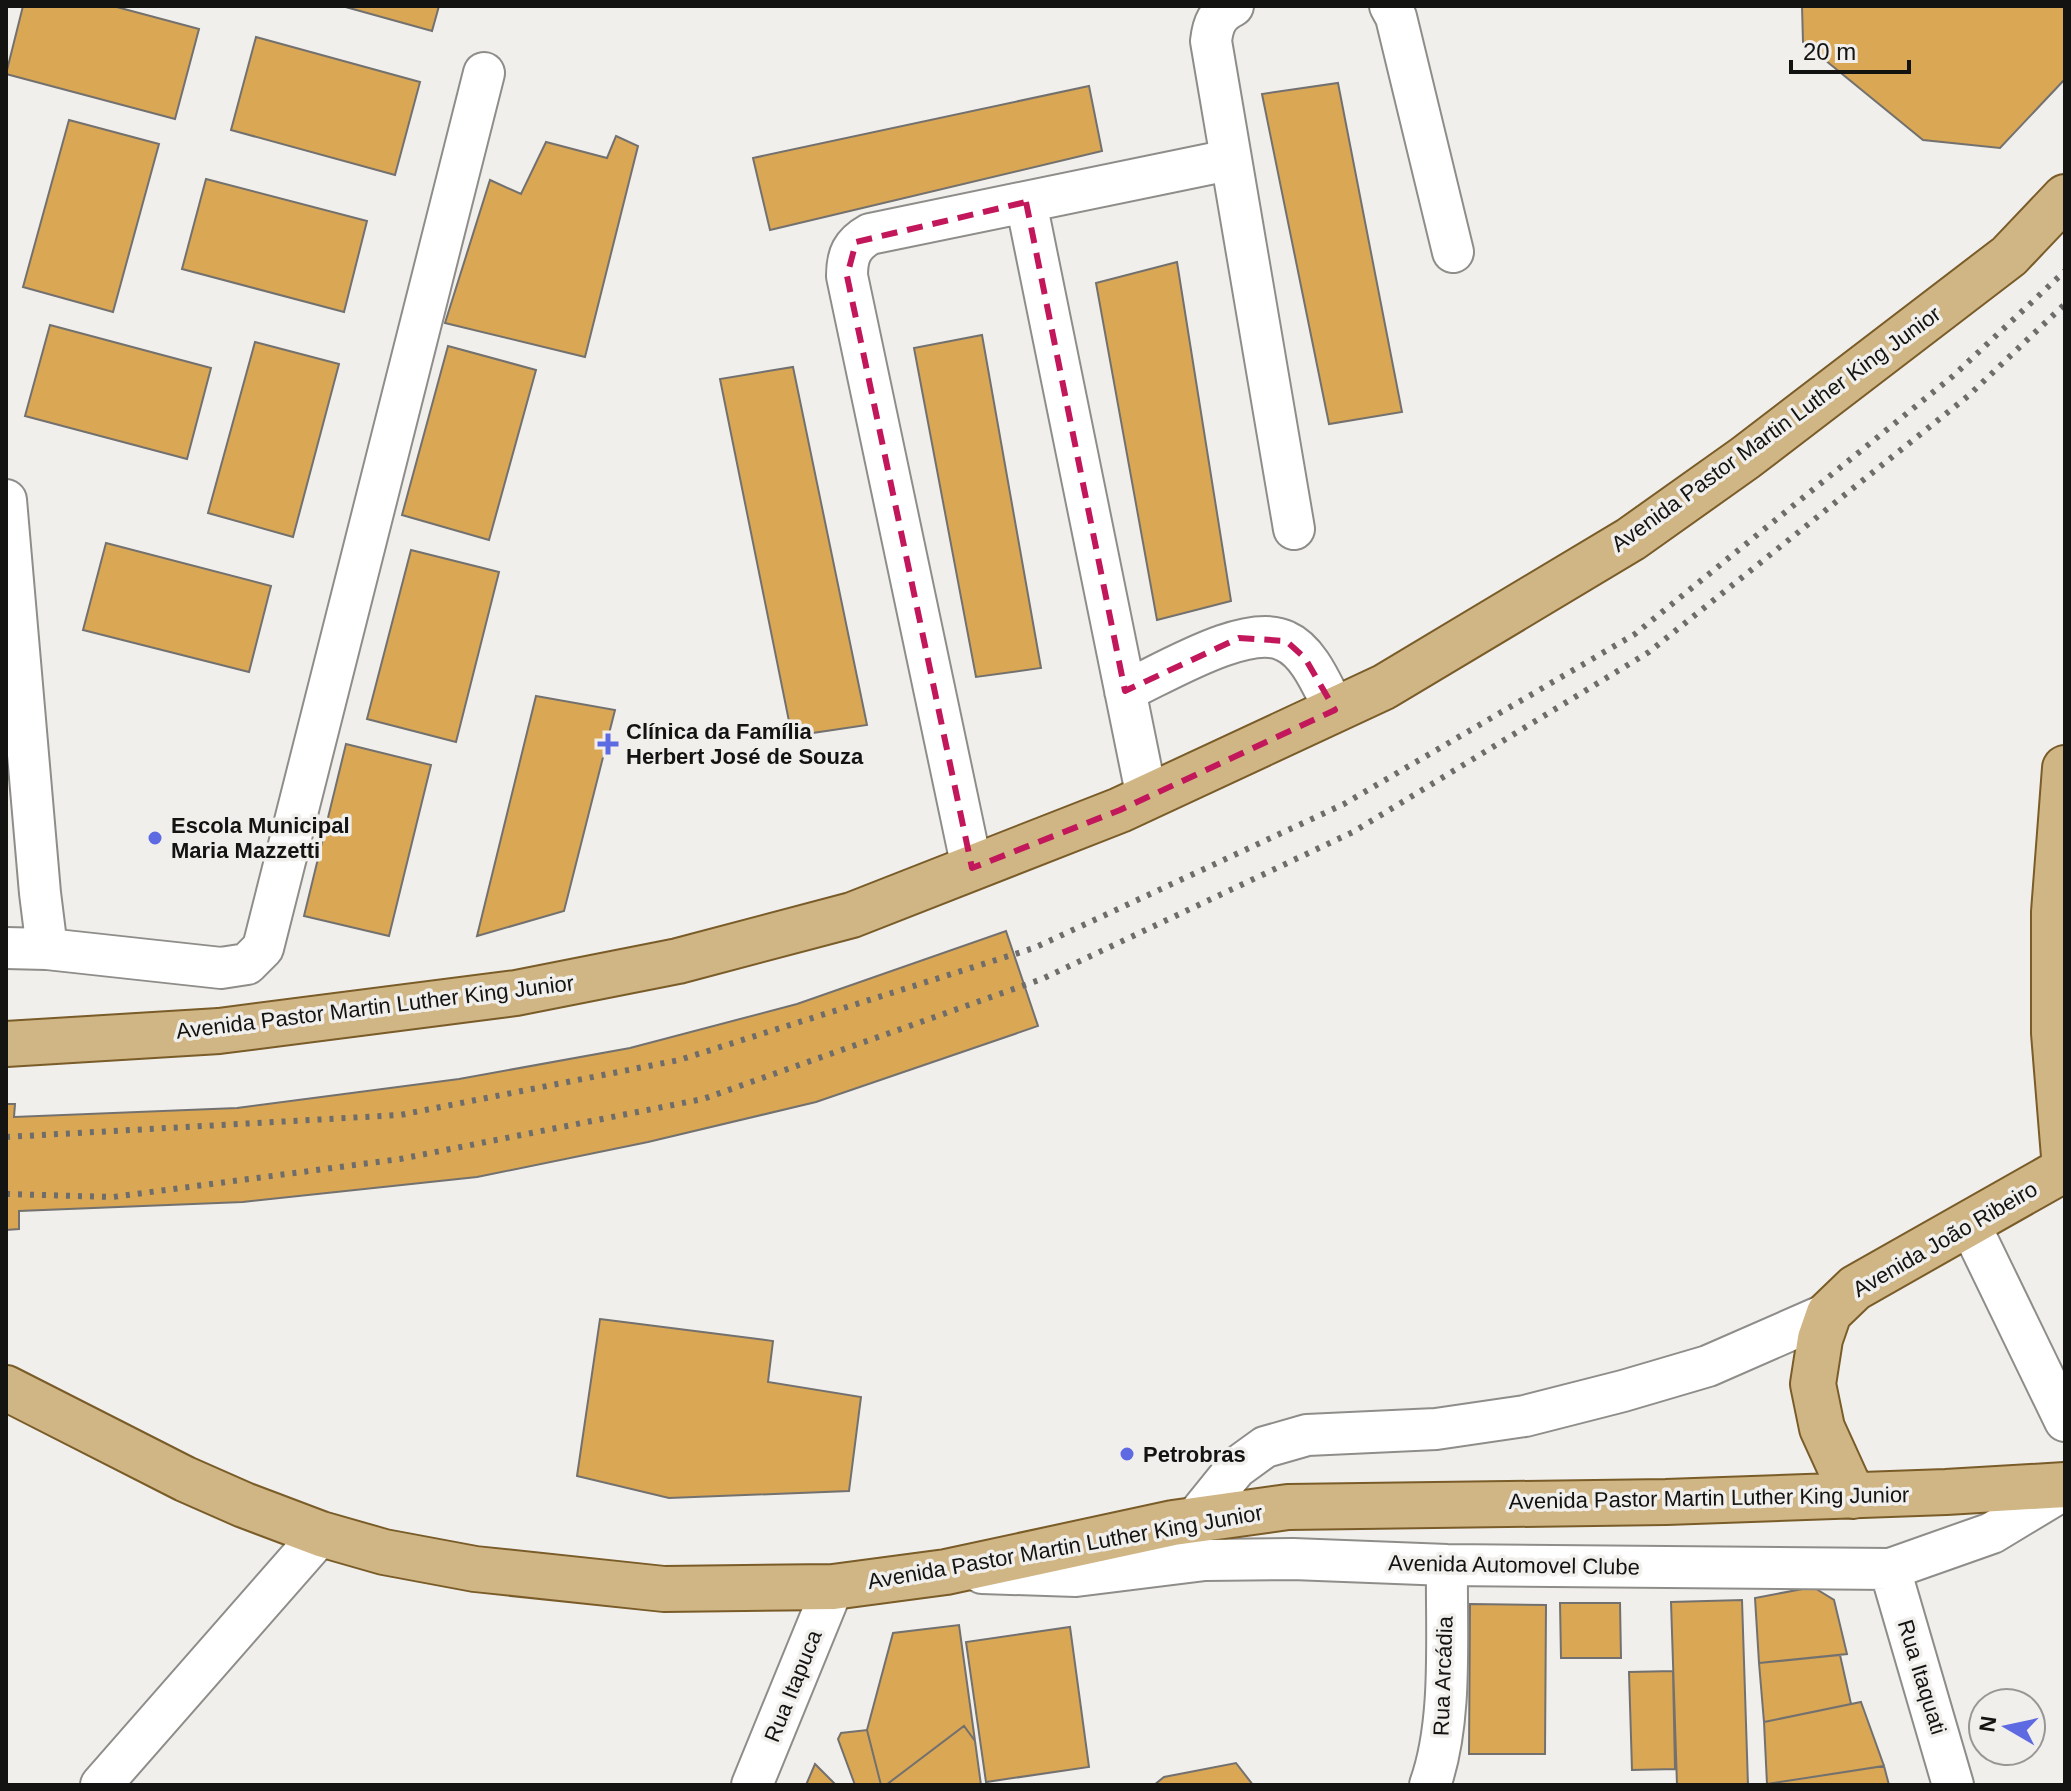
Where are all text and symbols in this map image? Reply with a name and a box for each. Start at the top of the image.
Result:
scale bar [1791,24,1909,74]
text: 20 m [1803,38,1856,65]
street label: Avenida Pastor Martin Luther King Junior [1607,301,1945,557]
place label: Clínica da Família Herbert José de Souza [626,719,864,769]
marker: Clínica da Família Herbert José de Souza [597,733,619,755]
place label: Escola Municipal Maria Mazzetti [171,813,350,863]
marker: Escola Municipal Maria Mazzetti [146,829,164,847]
street label: Avenida Pastor Martin Luther King Junior [175,970,575,1044]
street label: Avenida João Ribeiro [1848,1176,2042,1302]
place label: Petrobras [1143,1442,1246,1467]
marker: Petrobras [1118,1445,1136,1463]
street label: Avenida Pastor Martin Luther King Junior [1508,1482,1910,1514]
street label: Avenida Pastor Martin Luther King Junior [866,1500,1264,1594]
street label: Avenida Automovel Clube [1388,1550,1640,1580]
street label: Rua Arcádia [1428,1615,1458,1736]
street label: Rua Itaquati [1893,1617,1951,1737]
street label: Rua Itapuca [759,1626,827,1746]
north arrow [1967,1687,2047,1767]
text: N [1974,1714,2001,1734]

